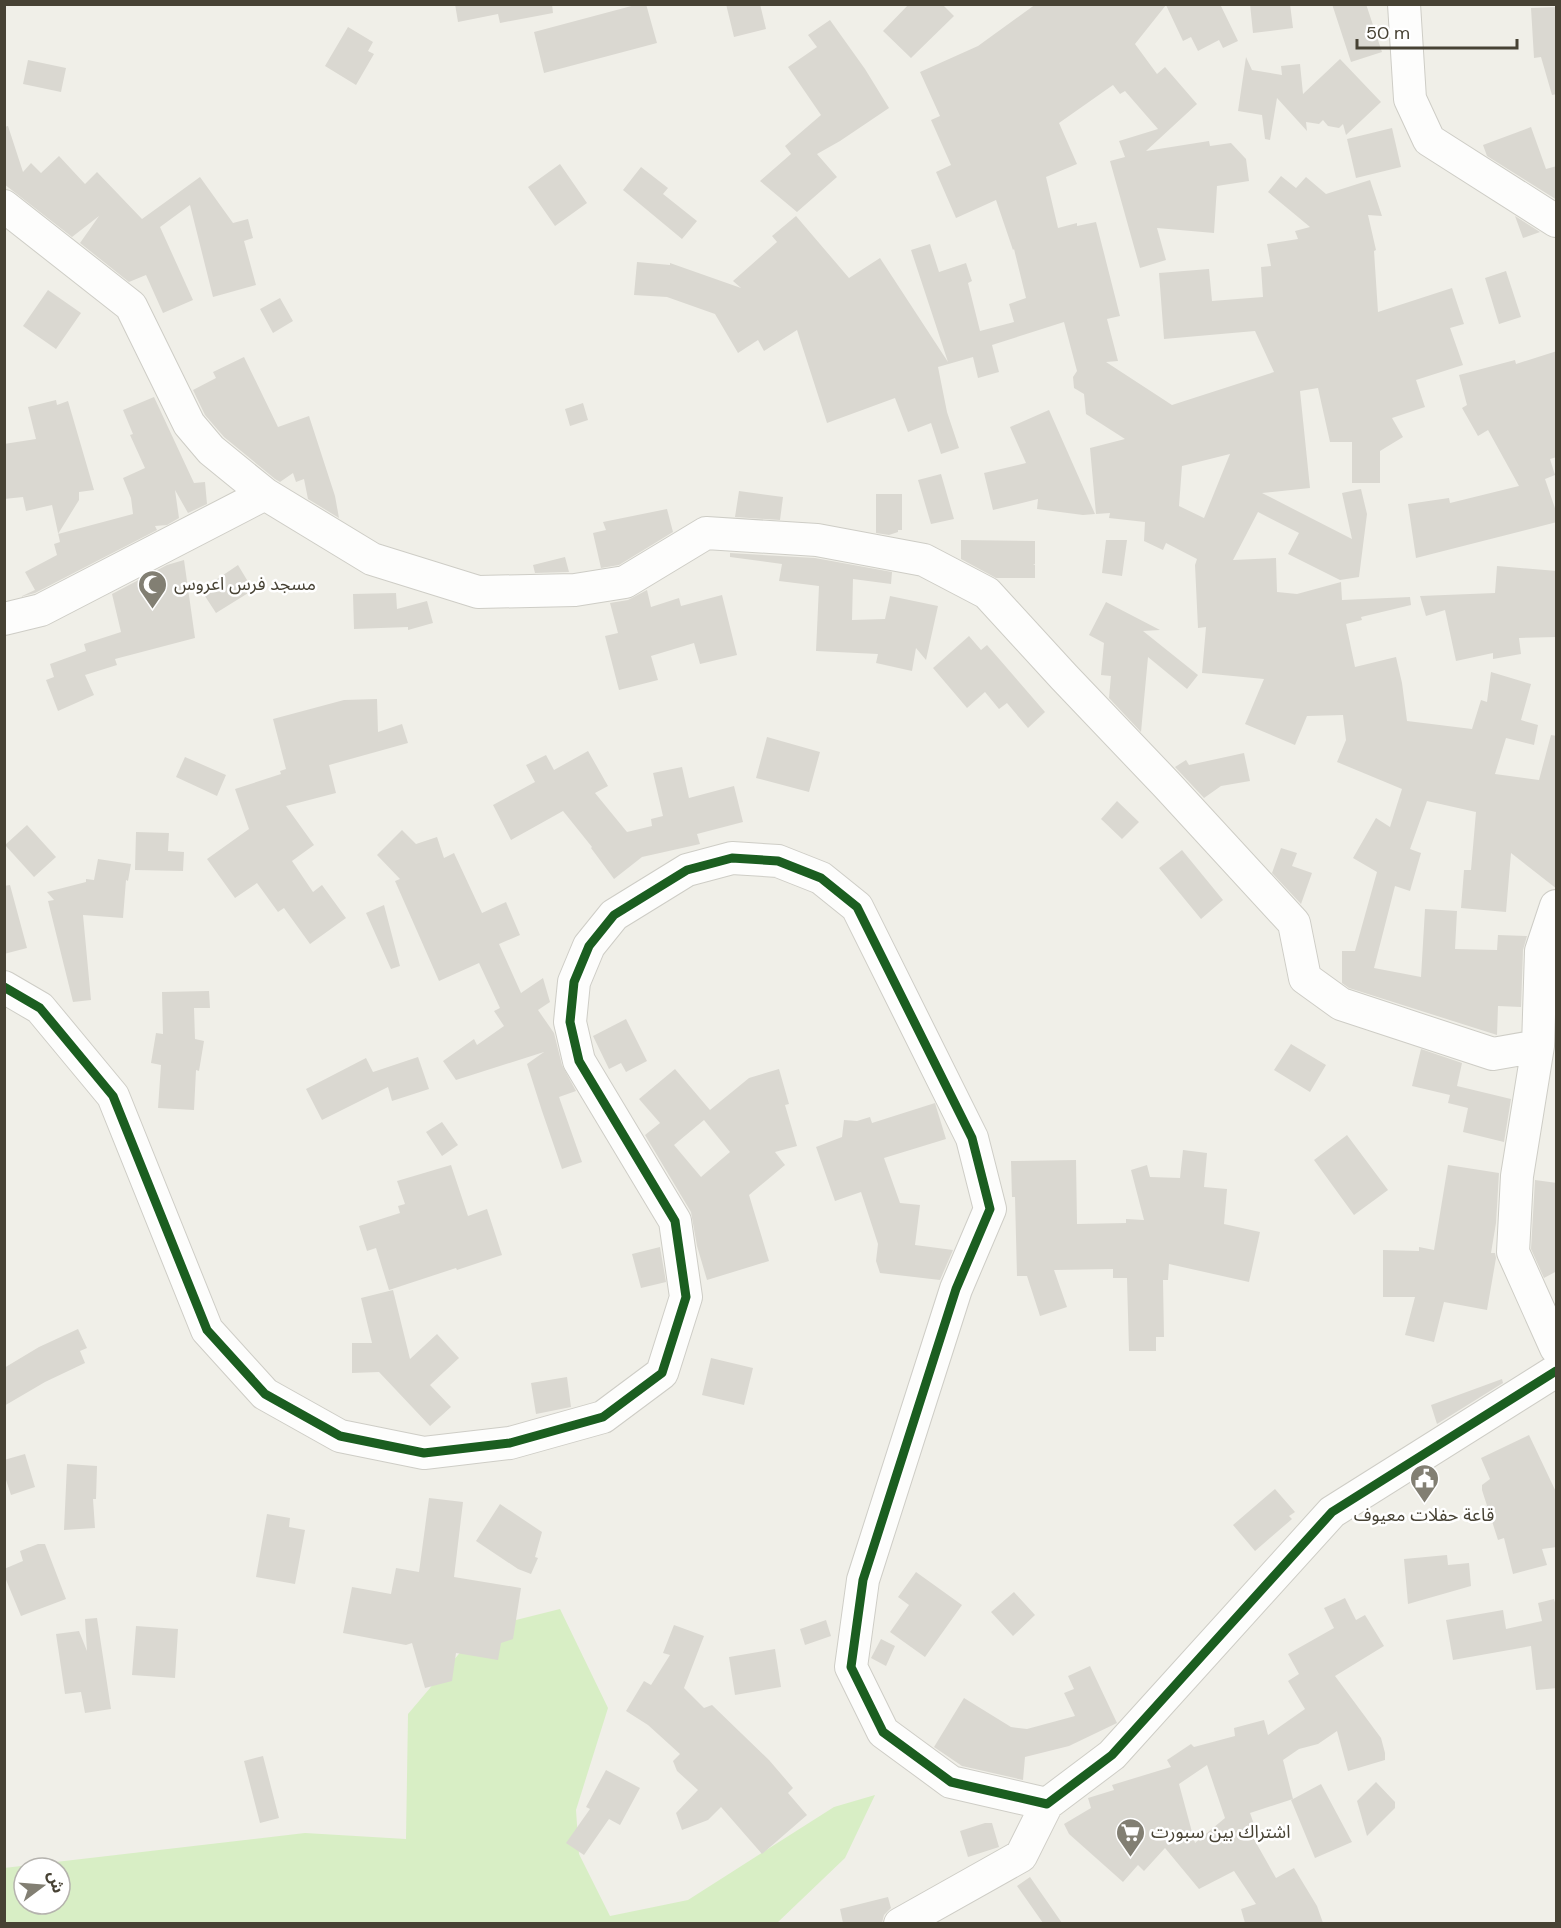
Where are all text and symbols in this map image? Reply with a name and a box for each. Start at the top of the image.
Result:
scale bar [1357,12,1518,50]
text: 50 m [1366,21,1410,45]
mosque icon: مسجد فرس اعروس [137,568,169,610]
place label: مسجد فرس اعروس [174,572,316,596]
public building icon: قاعة حفلات معيوف [1408,1462,1440,1504]
place label: قاعة حفلات معيوف [1354,1503,1494,1527]
supermarket icon: اشتراك بين سبورت [1114,1816,1146,1858]
place label: اشتراك بين سبورت [1151,1820,1290,1844]
north arrow [12,1856,72,1916]
text: ش [43,1869,69,1896]

